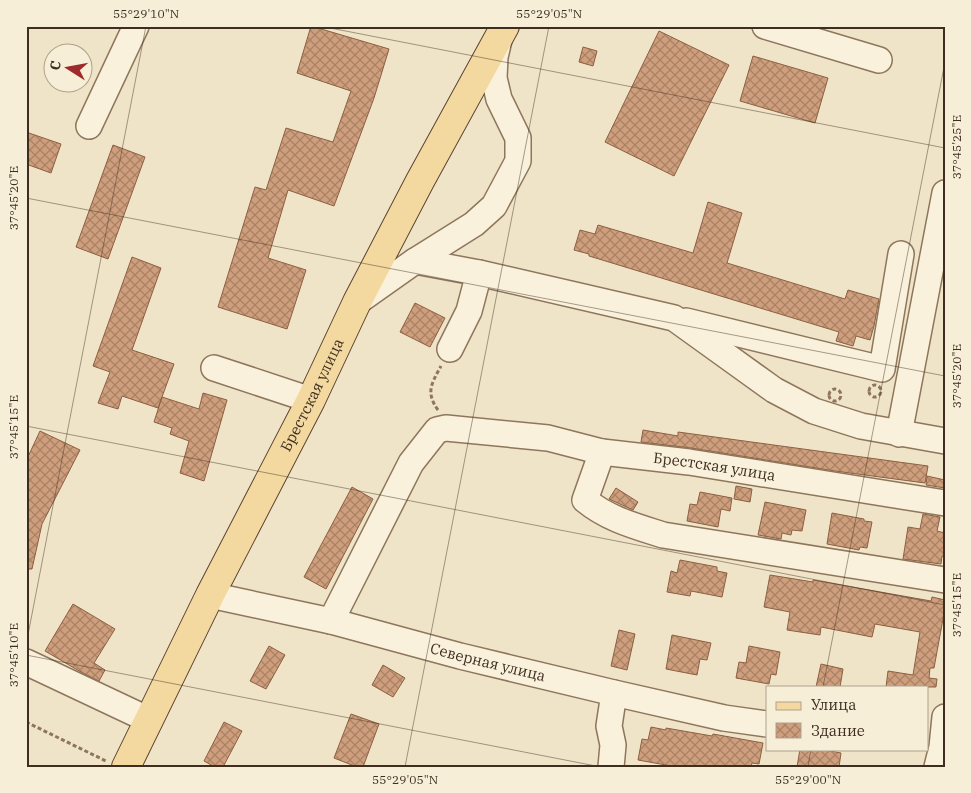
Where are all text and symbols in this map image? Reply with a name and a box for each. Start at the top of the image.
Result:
text: 55°29'10"N [113,6,179,21]
text: 55°29'05"N [516,6,582,21]
north arrow [42,42,92,92]
text: С [46,59,65,72]
text: 37°45'25"E [949,115,964,179]
text: 37°45'20"E [6,166,21,230]
street label: Брестская улица [276,335,348,455]
text: 37°45'20"E [949,344,964,408]
text: 37°45'15"E [6,395,21,459]
street label: Брестская улица [652,448,777,485]
text: 37°45'15"E [949,573,964,637]
text: 37°45'10"E [6,623,21,687]
street label: Северная улица [428,638,548,685]
legend [766,686,928,750]
text: Улица [811,695,856,714]
text: Здание [811,721,865,740]
text: 55°29'05"N [372,772,438,787]
text: 55°29'00"N [775,772,841,787]

